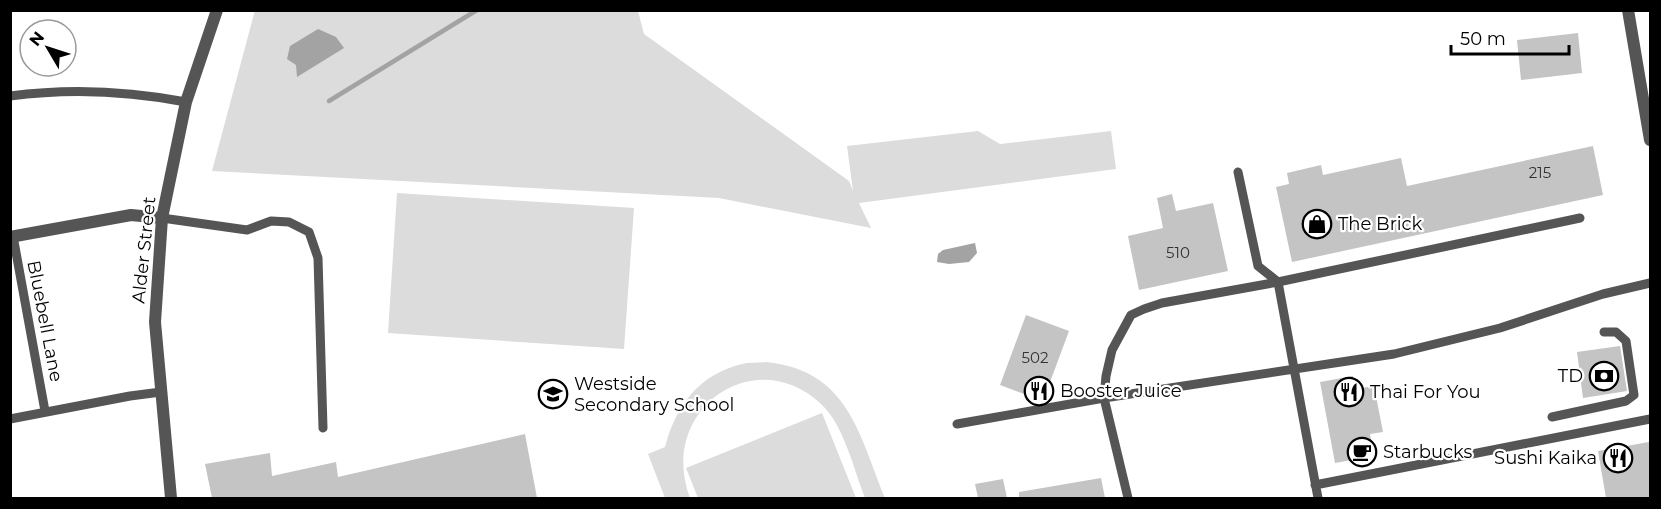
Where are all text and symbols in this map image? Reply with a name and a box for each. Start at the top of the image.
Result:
north arrow [18,18,78,78]
scale bar [1451,18,1570,56]
text: N [25,28,48,50]
text: 50 m [1460,28,1506,50]
house number: 215 [1529,163,1551,182]
street label: Alder Street [127,196,161,304]
shop icon: The Brick [1301,208,1333,240]
place label: The Brick [1338,213,1423,235]
house number: 510 [1166,243,1190,262]
street label: Bluebell Lane [22,258,68,384]
house number: 502 [1022,348,1048,367]
bank icon: TD [1588,360,1620,392]
place label: TD [1558,365,1583,387]
place label: Westside Secondary School [574,373,734,416]
restaurant icon: Booster Juice [1023,375,1055,407]
restaurant icon: Thai For You [1333,376,1365,408]
school or university icon: Westside Secondary School [537,378,569,410]
place label: Booster Juice [1060,380,1182,402]
place label: Thai For You [1370,381,1481,403]
cafe icon: Starbucks [1346,436,1378,468]
place label: Starbucks [1383,441,1472,463]
restaurant icon: Sushi Kaika [1602,442,1634,474]
place label: Sushi Kaika [1494,447,1597,469]

